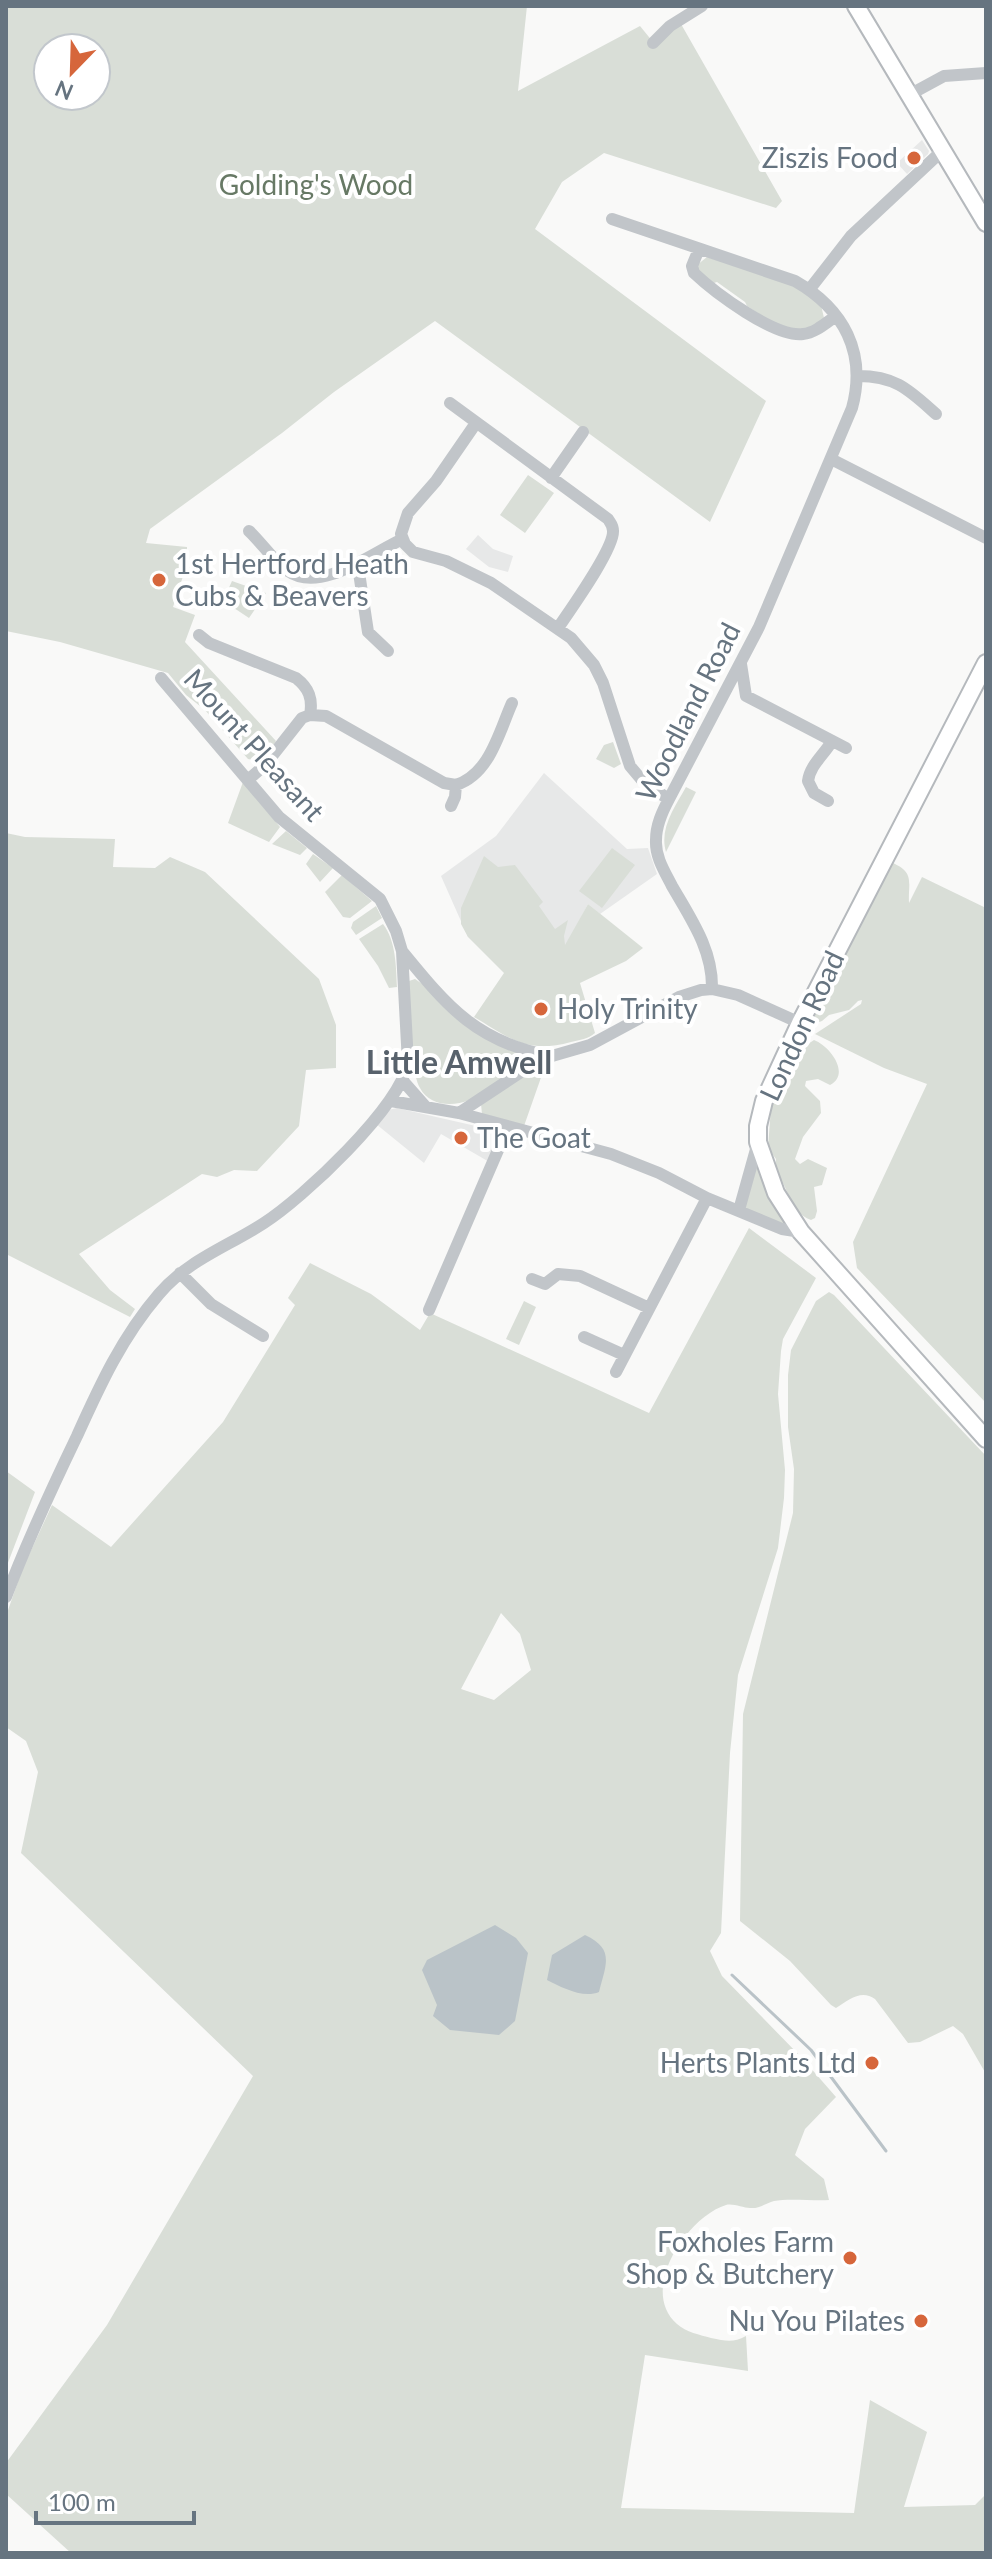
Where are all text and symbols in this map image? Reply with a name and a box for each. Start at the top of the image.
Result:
north arrow [32,32,112,112]
text: N [51,75,77,107]
place label: Ziszis Food [762,140,898,174]
marker: Ziszis Food [905,149,923,167]
park label: Golding's Wood [219,167,413,201]
place label: 1st Hertford Heath Cubs & Beavers [175,546,409,612]
marker: 1st Hertford Heath Cubs & Beavers [150,571,168,589]
street label: Woodland Road [627,617,747,807]
street label: Mount Pleasant [177,661,332,828]
street label: London Road [752,945,851,1106]
place label: Holy Trinity [557,991,698,1025]
marker: Holy Trinity [532,1000,550,1018]
district label: Little Amwell [366,1042,552,1081]
place label: The Goat [477,1120,591,1154]
marker: The Goat [452,1129,470,1147]
place label: Herts Plants Ltd [660,2045,856,2079]
marker: Herts Plants Ltd [863,2054,881,2072]
place label: Foxholes Farm Shop & Butchery [626,2224,835,2290]
marker: Foxholes Farm Shop & Butchery [841,2249,859,2267]
place label: Nu You Pilates [728,2303,905,2337]
marker: Nu You Pilates [912,2312,930,2330]
scale bar [36,2475,194,2525]
text: 100 m [48,2487,116,2516]

